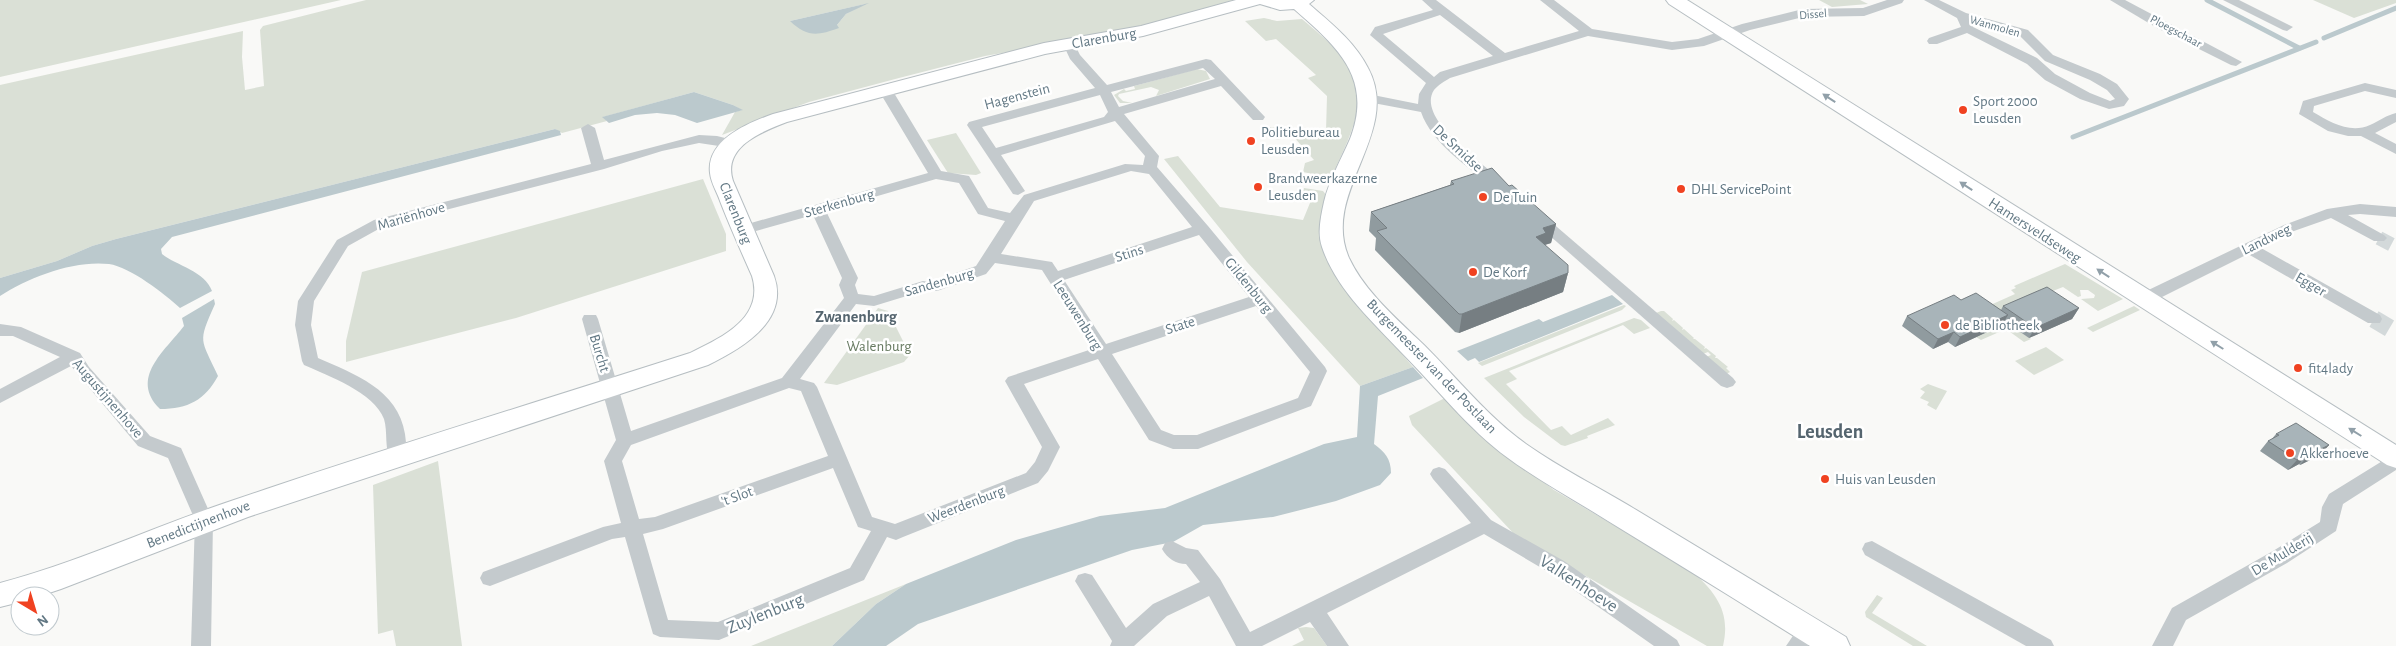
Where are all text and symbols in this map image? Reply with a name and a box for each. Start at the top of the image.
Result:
street label: Dissel [1799,7,1827,21]
street label: Ploegschaar [2148,12,2204,50]
street label: Wanmolen [1968,13,2022,39]
street label: Clarenburg [1071,25,1138,52]
street label: Hagenstein [983,81,1052,112]
one-way arrow [1823,94,1836,103]
place label: Sport 2000 Leusden [1973,94,2038,126]
marker: Sport 2000 Leusden [1957,104,1969,116]
street label: De Smidse [1430,122,1485,175]
place label: Politiebureau Leusden [1261,125,1340,157]
marker: Politiebureau Leusden [1245,135,1257,147]
place label: Brandweerkazerne Leusden [1268,171,1377,203]
street label: Clarenburg [716,180,755,247]
marker: Brandweerkazerne Leusden [1252,181,1264,193]
one-way arrow [1960,181,1973,190]
place label: DHL ServicePoint [1691,182,1791,197]
marker: DHL ServicePoint [1675,183,1687,195]
street label: Sterkenburg [802,186,876,221]
place label: De Tuin [1493,190,1537,205]
marker: De Tuin [1477,191,1489,203]
street label: Hamersveldseweg [1986,195,2084,266]
street label: Mariënhove [376,200,447,233]
street label: Landweg [2239,221,2294,258]
street label: Stins [1113,242,1145,265]
street label: Gildenburg [1222,255,1276,316]
street label: Sandenburg [903,265,976,299]
place label: De Korf [1483,265,1528,280]
marker: De Korf [1467,266,1479,278]
one-way arrow [2097,268,2110,278]
street label: Egger [2293,270,2329,299]
street label: Leeuwenburg [1050,278,1105,353]
street label: Burgemeester van der Postlaan [1364,296,1500,436]
district label: Zwanenburg [815,309,898,325]
street label: State [1163,314,1197,337]
place label: de Bibliotheek [1955,318,2040,333]
marker: de Bibliotheek [1939,319,1951,331]
street label: Burcht [587,332,612,374]
park label: Walenburg [846,339,912,354]
one-way arrow [2211,340,2224,350]
street label: Augustijnenhove [69,356,146,441]
place label: fit4lady [2308,361,2354,376]
marker: fit4lady [2292,362,2304,374]
district label: Leusden [1797,422,1863,442]
one-way arrow [2348,427,2362,436]
place label: Akkerhoeve [2300,446,2369,461]
marker: Akkerhoeve [2284,447,2296,459]
place label: Huis van Leusden [1835,472,1936,487]
marker: Huis van Leusden [1819,473,1831,485]
street label: Weerdenburg [926,483,1007,526]
street label: 't Slot [719,484,755,509]
street label: Benedictijnenhove [144,498,252,551]
street label: De Mulderij [2249,530,2316,579]
street label: Valkenhoeve [1536,552,1621,616]
north arrow [10,586,60,636]
street label: Zuylenburg [725,590,806,637]
text: N [34,612,51,629]

